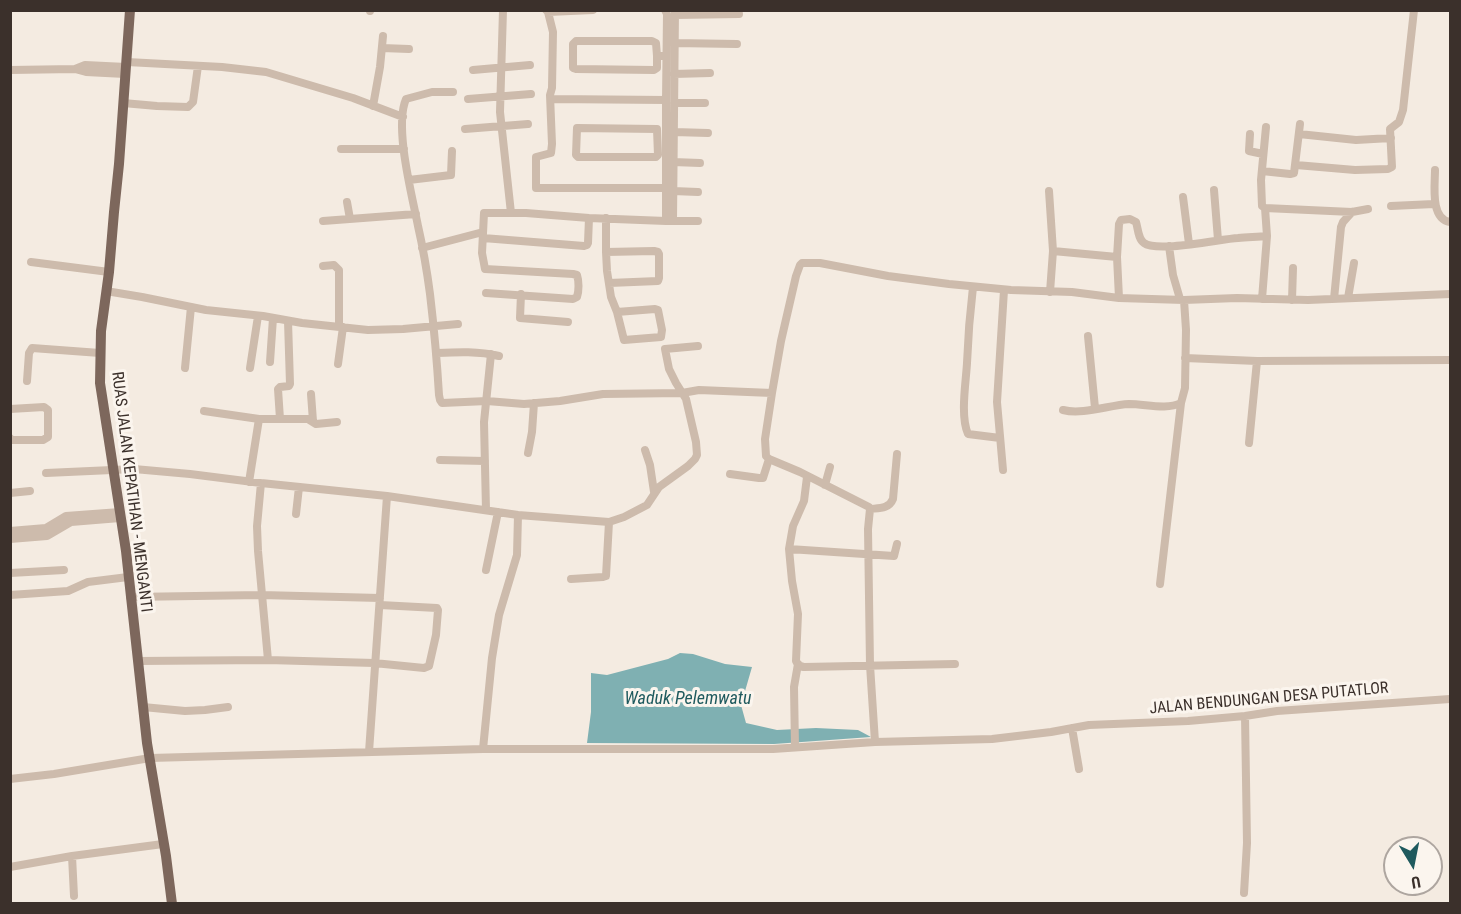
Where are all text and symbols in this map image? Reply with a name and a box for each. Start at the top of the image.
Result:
street label: RUAS JALAN KEPATIHAN - MENGANTI [107,371,155,613]
street label: JALAN BENDUNGAN DESA PUTATLOR [1149,679,1389,719]
water label: Waduk Pelemwatu [625,688,751,710]
north arrow [1383,836,1443,896]
text: U [1410,872,1422,892]

